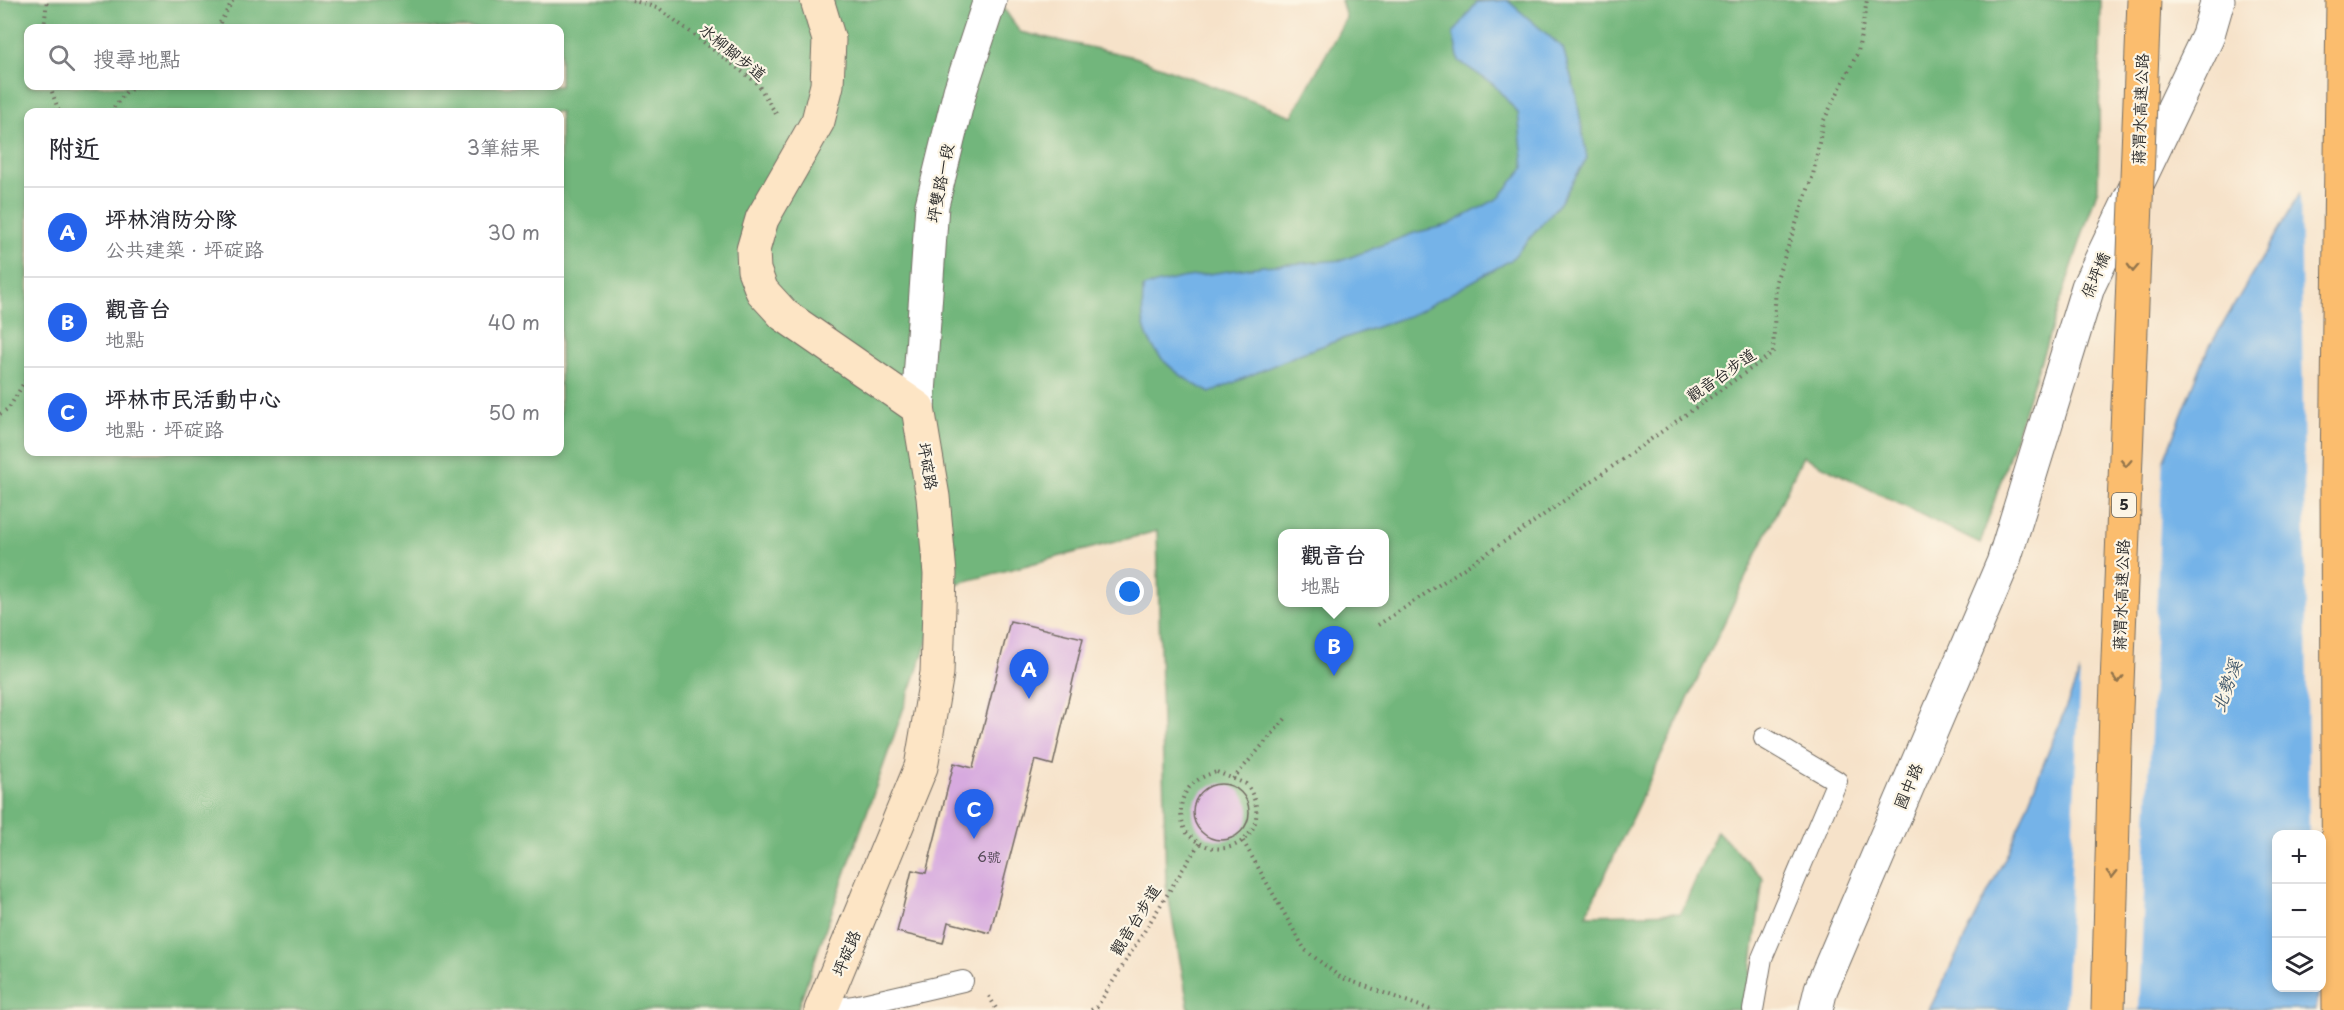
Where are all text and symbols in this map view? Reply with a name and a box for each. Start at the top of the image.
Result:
street label: 水柳腳步道 [695,17,772,86]
search box [24,24,564,90]
icon: search [45,41,78,74]
text: 搜尋地點 [93,41,181,74]
street label: 蔣渭水高速公路 [2125,53,2153,165]
text: 附近 [48,128,100,167]
text: 3筆結果 [467,132,540,162]
street label: 坪雙路一段 [920,141,958,224]
text: 坪林消防分隊 [105,201,237,234]
text: A [60,217,75,247]
text: 30 m [487,217,540,247]
text: 公共建築 · 坪碇路 [105,234,264,264]
street label: 保坪橋 [2074,248,2115,301]
one-way arrow [2127,264,2140,273]
text: 觀音台 [105,291,171,324]
text: B [61,307,74,337]
text: 40 m [488,307,540,337]
text: 地點 [105,324,145,354]
street label: 觀音台步道 [1681,341,1760,407]
text: 坪林市民活動中心 [105,381,281,414]
text: C [60,397,75,427]
text: 50 m [488,397,540,427]
text: 地點 · 坪碇路 [105,414,224,444]
street label: 坪碇路 [913,440,945,492]
one-way arrow [2119,459,2132,468]
road number: 5 [2112,493,2136,517]
popup [1278,529,1389,607]
text: 觀音台 [1300,537,1367,570]
street label: 蔣渭水高速公路 [2106,539,2134,651]
text: 地點 [1300,570,1340,600]
your location [1115,577,1144,606]
pin: B [1314,626,1354,676]
pin: A [1010,650,1048,699]
water label: 北勢溪 [2204,655,2248,715]
one-way arrow [2111,674,2124,683]
street label: 國中路 [1887,759,1928,812]
pin: C [954,790,994,839]
map controls [2272,830,2326,992]
button: + [2272,830,2326,884]
house number: 6號 [977,846,1001,867]
one-way arrow [2106,869,2118,878]
street label: 觀音台步道 [1103,879,1166,960]
button: − [2272,884,2326,938]
street label: 坪碇路 [825,926,866,979]
button: layers [2272,938,2326,992]

